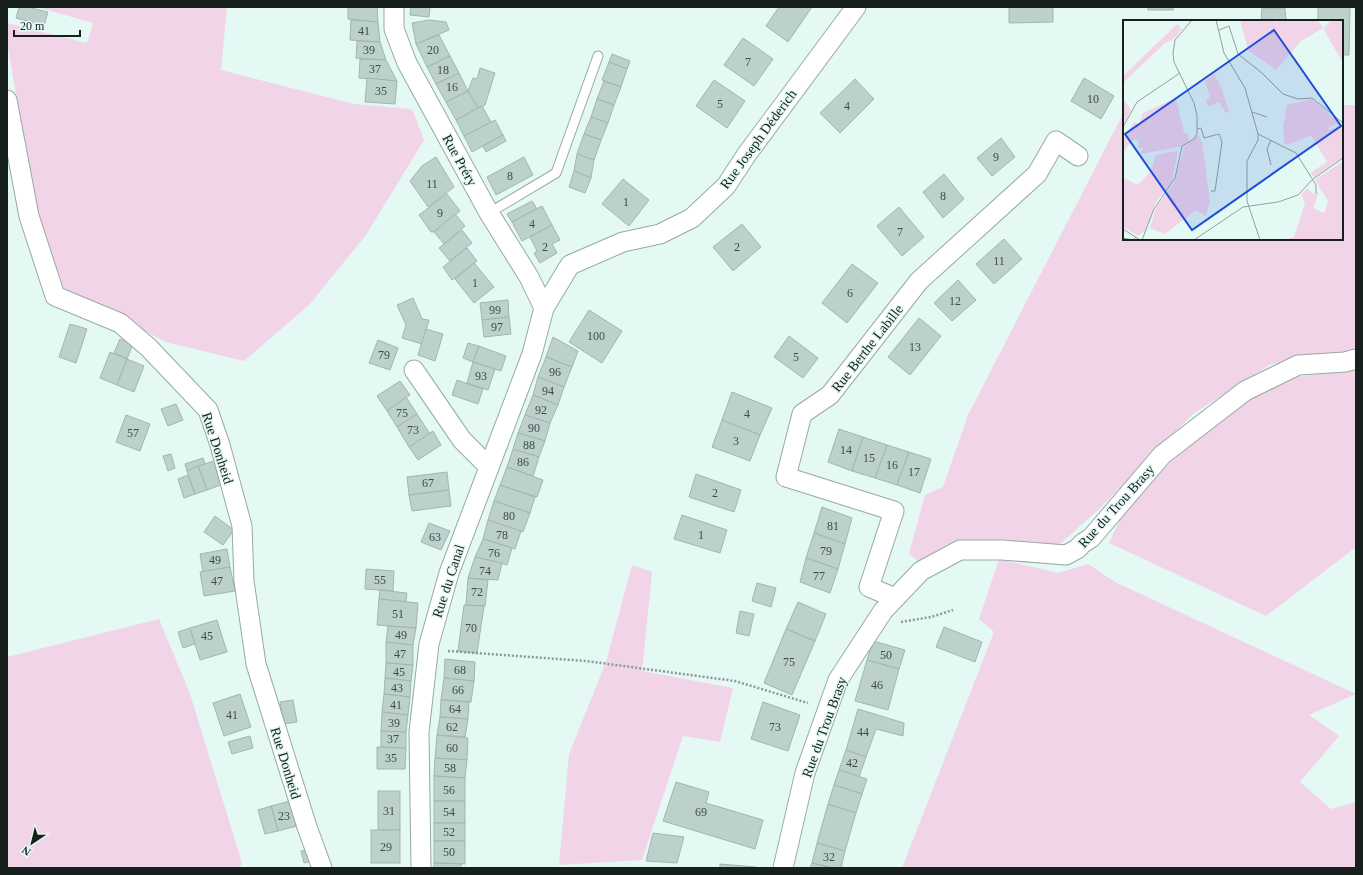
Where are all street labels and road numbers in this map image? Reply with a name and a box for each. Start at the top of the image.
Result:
street label: Rue Joseph Déderich [717,87,799,192]
street label: Rue Préry [439,132,480,189]
street label: Rue Berthe Labille [829,302,906,395]
street label: Rue Donheid [199,411,236,486]
street label: Rue du Trou Brasy [1075,462,1157,551]
street label: Rue du Canal [430,542,467,620]
street label: Rue du Trou Brasy [799,675,850,780]
street label: Rue Donheid [267,725,304,801]

